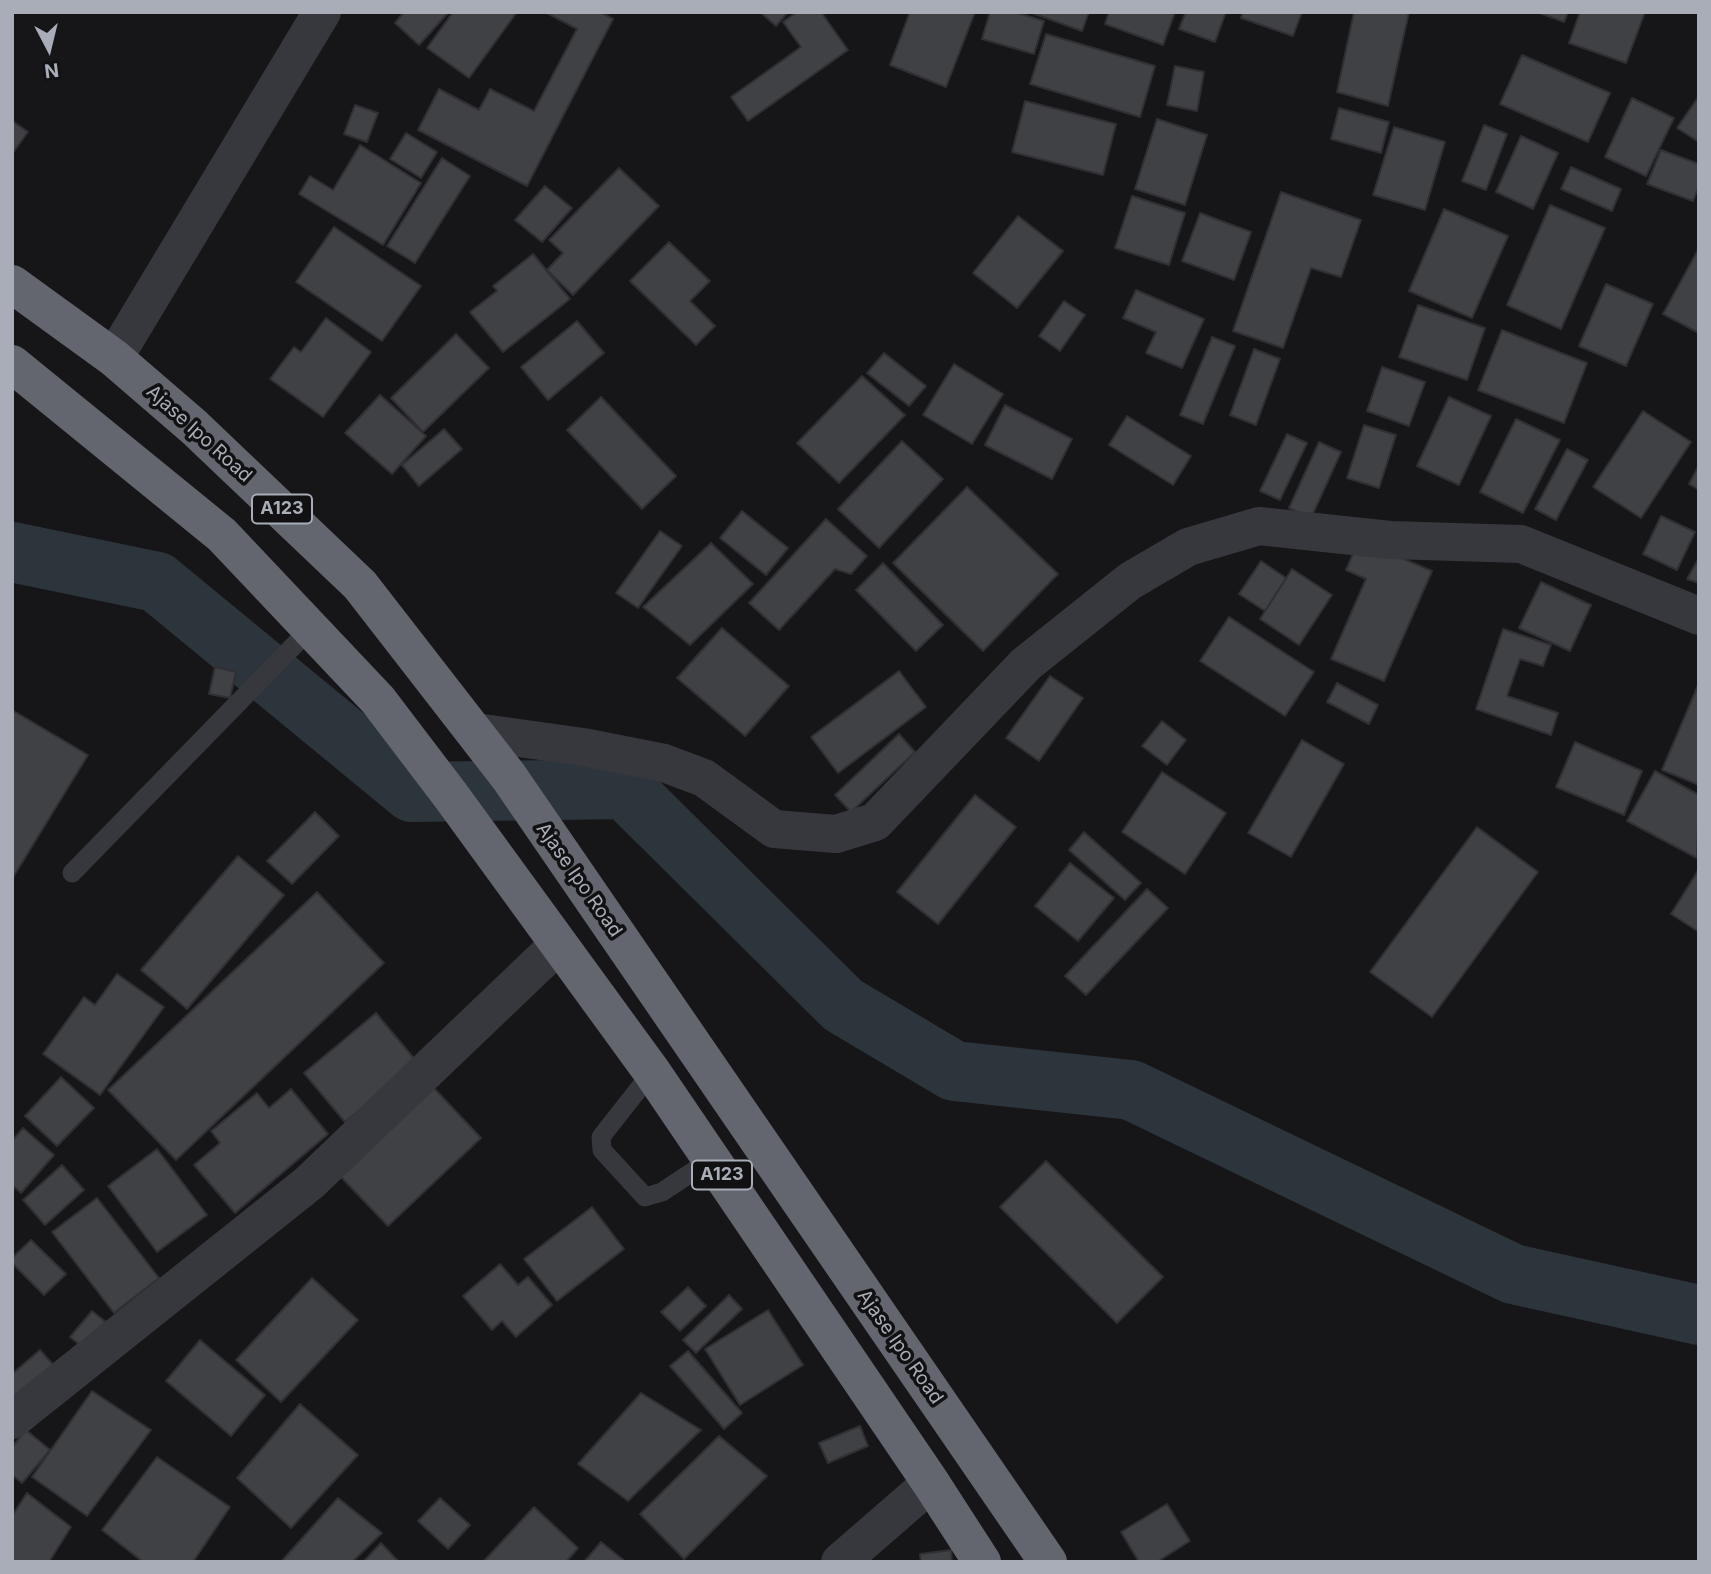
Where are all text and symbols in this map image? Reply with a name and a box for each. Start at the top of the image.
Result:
north arrow [14,14,84,84]
text: N [43,58,60,83]
street label: Ajase Ipo Road [142,381,256,487]
road number: A123 [252,494,312,524]
street label: Ajase Ipo Road [531,819,627,941]
road number: A123 [692,1160,752,1190]
street label: Ajase Ipo Road [852,1286,948,1408]

